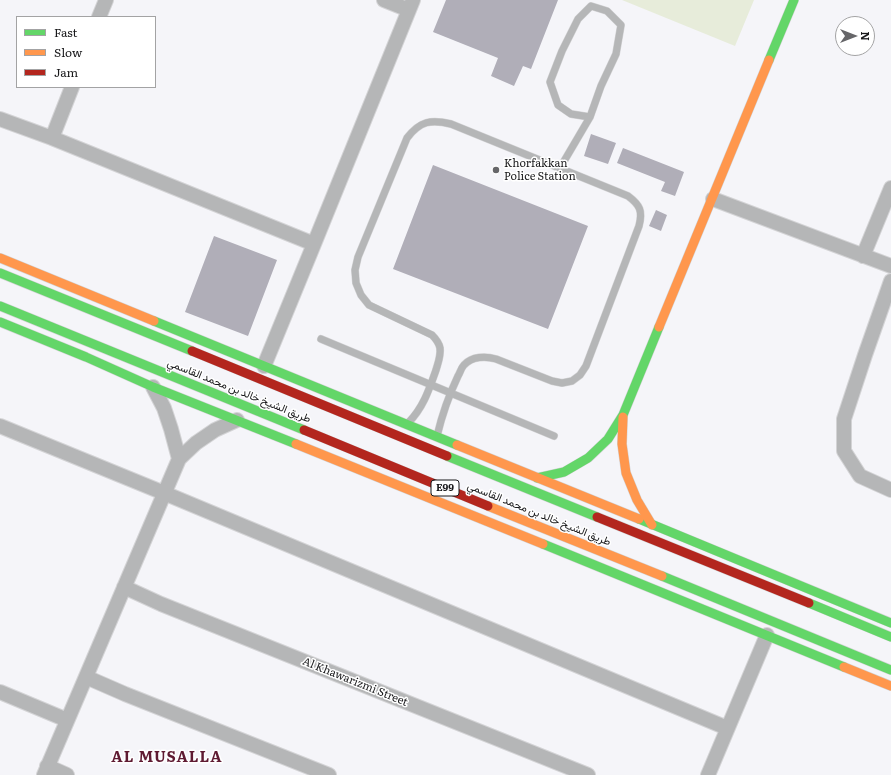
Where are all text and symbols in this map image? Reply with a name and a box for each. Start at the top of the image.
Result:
legend [16,16,156,88]
north arrow [835,16,875,56]
text: Fast [54,23,77,41]
text: N [858,31,874,41]
text: Slow [54,43,82,61]
text: Jam [54,63,78,81]
place label: Khorfakkan Police Station [504,157,576,183]
marker: Khorfakkan Police Station [491,165,501,175]
street label: طريق الشيخ خالد بن محمد القاسمي [165,356,313,426]
street label: طريق الشيخ خالد بن محمد القاسمي [465,479,613,549]
road number: E99 [431,480,459,496]
street label: Al Khawarizmi Street [300,655,410,709]
district label: AL MUSALLA [111,749,223,767]

